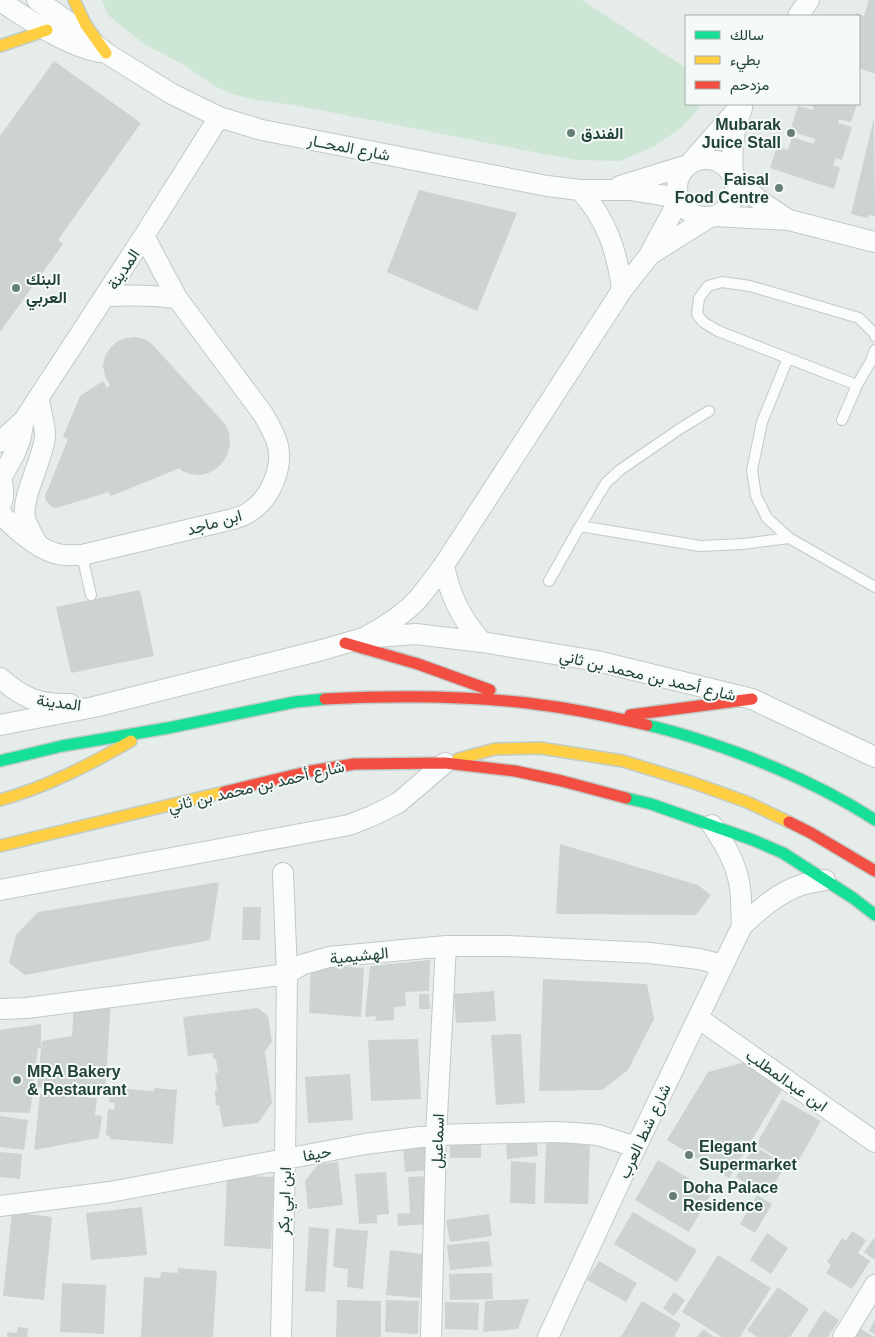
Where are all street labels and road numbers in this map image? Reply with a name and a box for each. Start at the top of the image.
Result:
street label: شارع المحــار [305,131,392,167]
street label: المدينة [104,246,144,293]
street label: ابن ماجد [185,507,244,540]
street label: شارع أحمد بن محمد بن ثاني [557,647,738,709]
street label: المدينة [36,691,82,715]
street label: شارع أحمد بن محمد بن ثاني [166,758,347,820]
street label: الهشيمية [329,944,389,969]
street label: ابن عبدالمطلب [742,1046,831,1116]
street label: شارع شط العرب [615,1081,676,1182]
street label: اسماعيل [428,1113,449,1169]
street label: حيفا [301,1143,333,1165]
street label: ابن ابي بكر [275,1167,299,1237]

